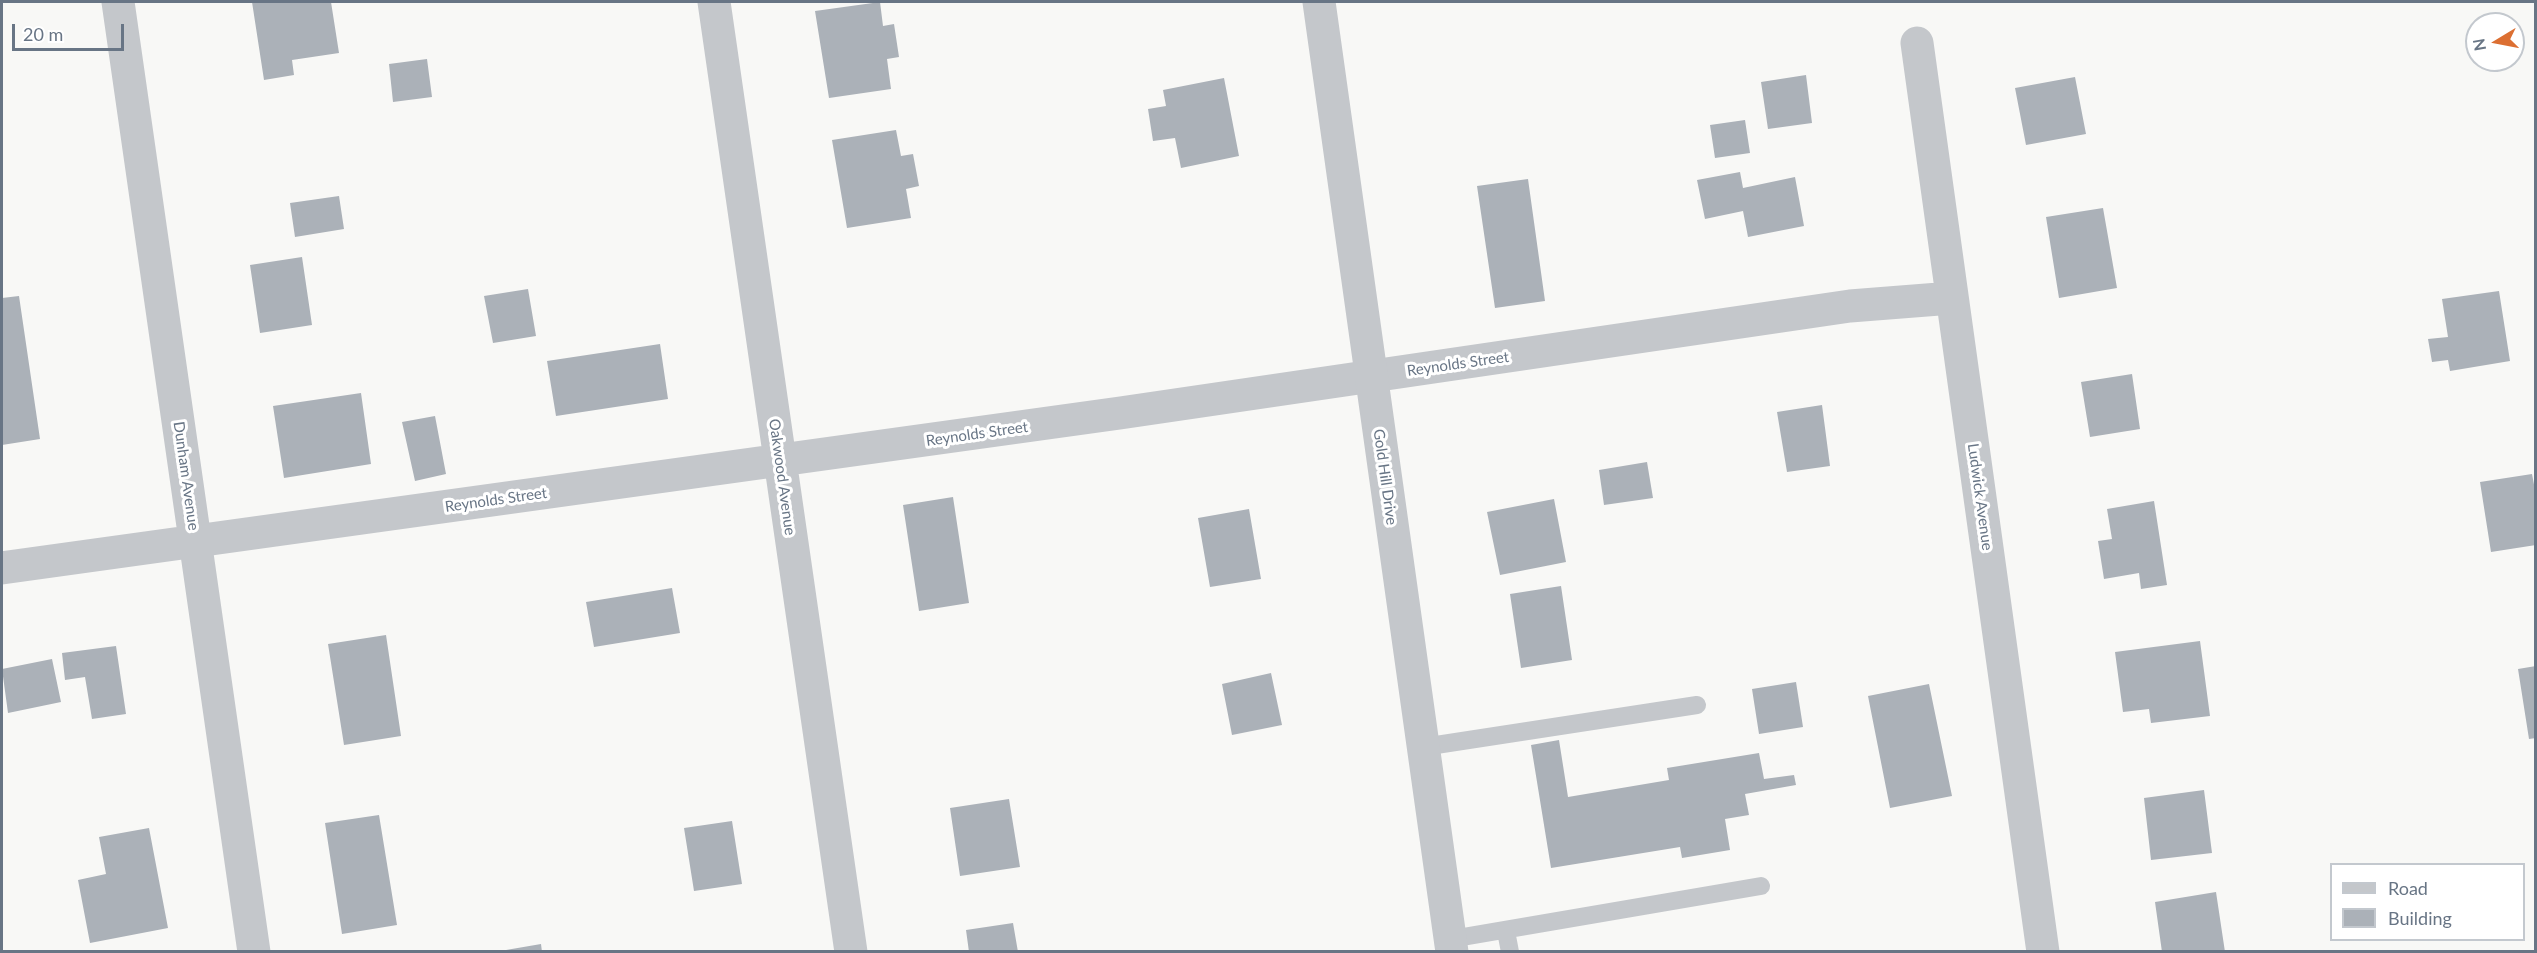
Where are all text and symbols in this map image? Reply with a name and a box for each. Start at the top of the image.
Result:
scale bar [15,12,128,50]
north arrow [2465,12,2525,72]
text: 20 m [23,23,63,45]
text: N [2468,37,2489,53]
street label: Reynolds Street [1406,348,1510,380]
street label: Oakwood Avenue [765,418,799,536]
street label: Reynolds Street [925,418,1029,450]
street label: Dunham Avenue [169,420,203,532]
street label: Gold Hill Drive [1369,428,1401,526]
street label: Ludwick Avenue [1964,442,1996,552]
street label: Reynolds Street [444,484,548,516]
legend [2330,863,2525,941]
text: Road [2388,877,2428,899]
text: Building [2388,907,2452,929]

